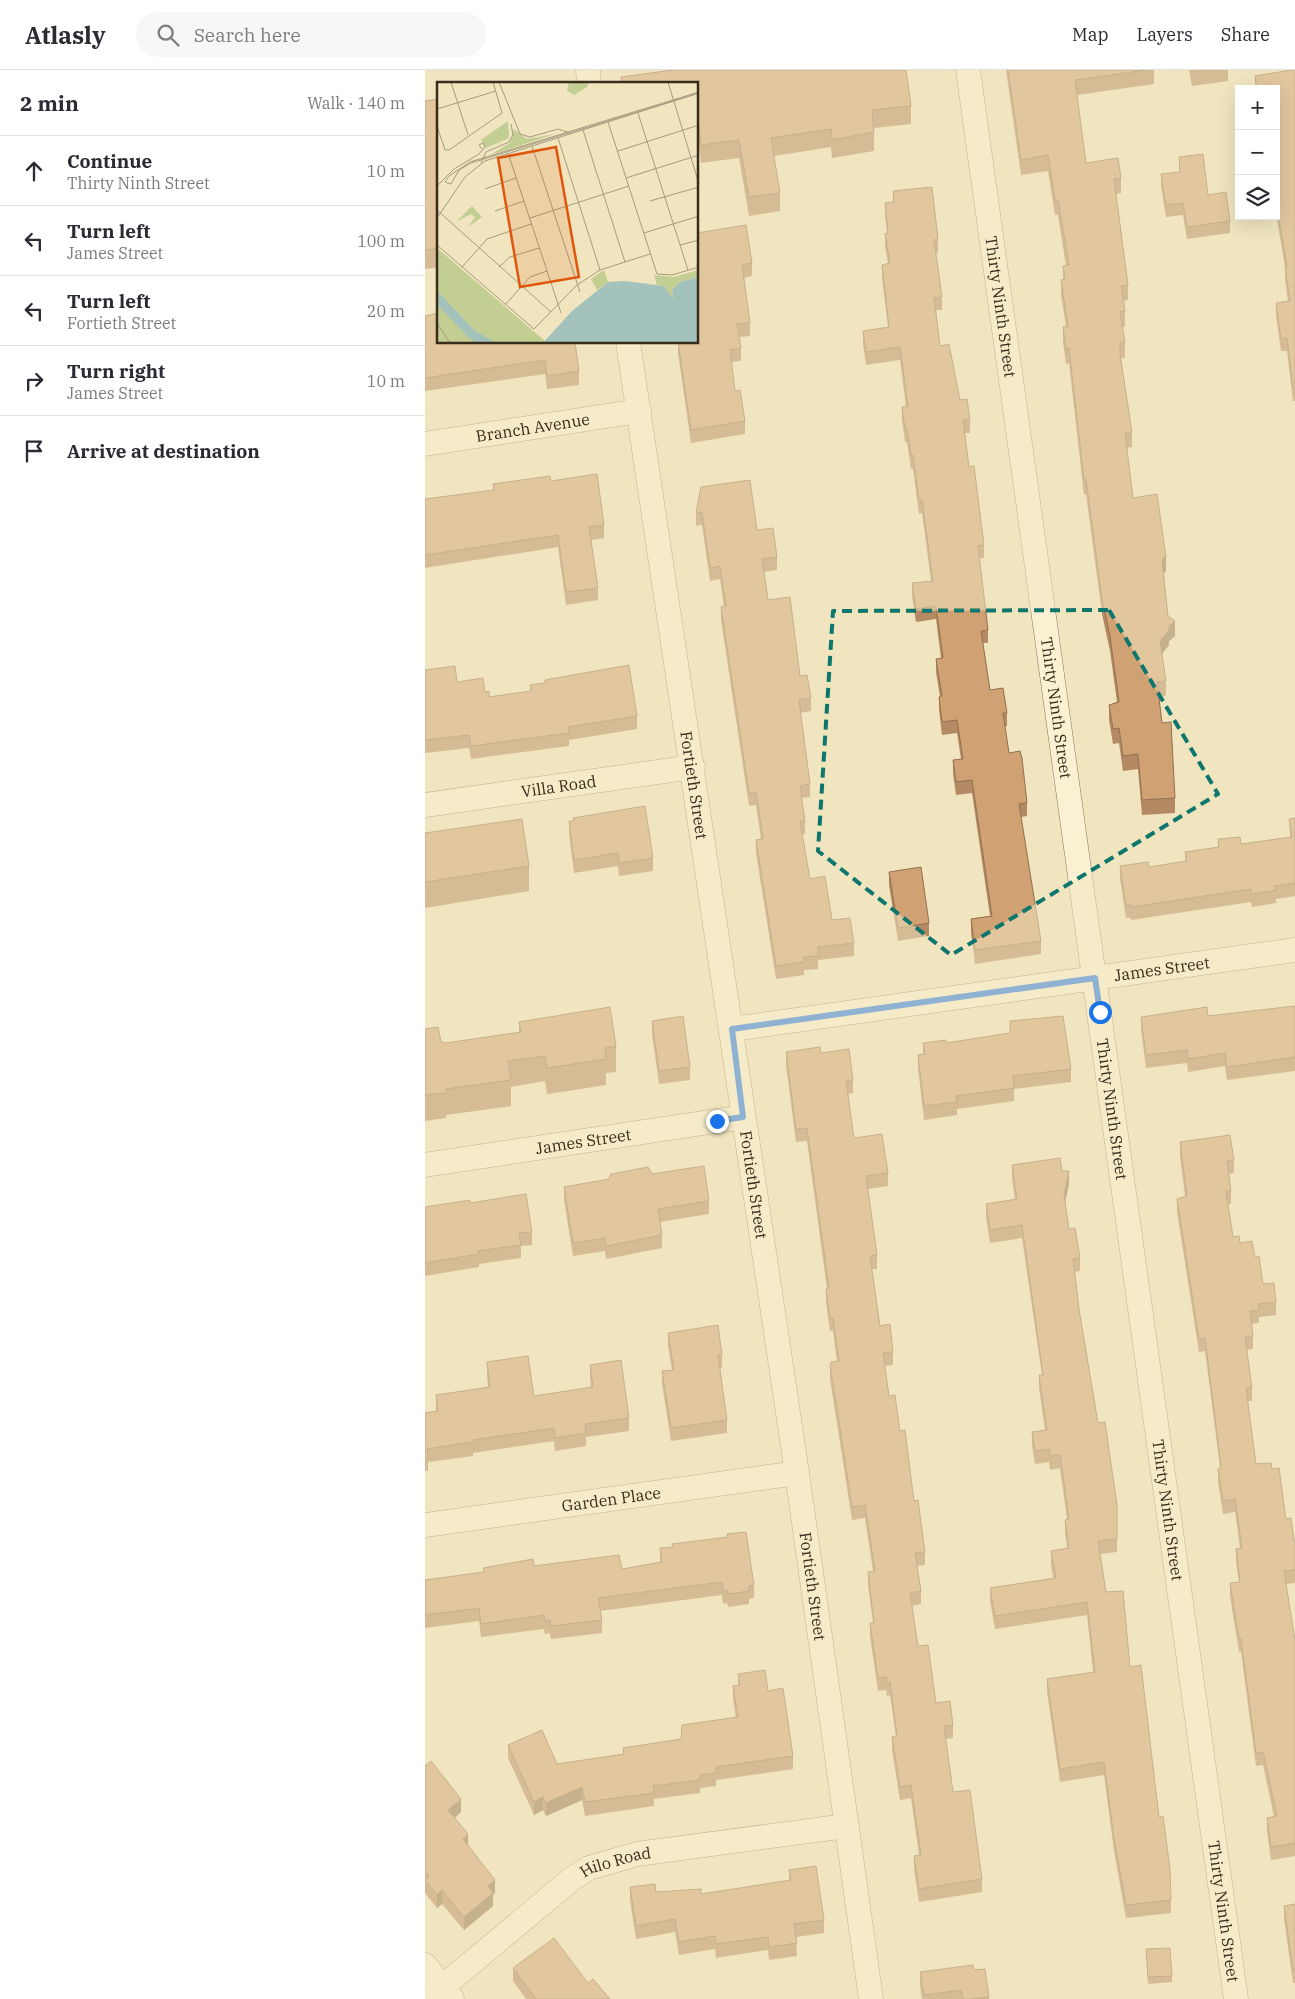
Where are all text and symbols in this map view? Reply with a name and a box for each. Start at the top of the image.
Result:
search box [136,12,486,57]
text: Atlasly [25,19,106,51]
icon: search [154,21,182,49]
text: Search here [194,23,301,47]
text: Map [1072,23,1109,46]
text: Layers [1137,23,1193,46]
text: Share [1221,23,1270,46]
inset map [437,82,699,344]
map controls [1235,85,1280,220]
button: + [1235,85,1280,130]
text: 2 min [20,89,79,117]
text: Walk · 140 m [307,93,405,113]
button: − [1235,130,1280,175]
text: Continue [67,149,152,173]
icon: ahead [20,157,48,185]
text: 10 m [367,161,405,181]
text: Thirty Ninth Street [67,173,210,193]
button: layers [1235,175,1280,220]
text: Turn left [67,219,150,243]
icon: left [20,227,48,255]
text: 100 m [357,231,405,251]
street label: Thirty Ninth Street [981,235,1021,379]
text: James Street [67,243,163,263]
text: Turn left [67,289,150,313]
icon: left [20,297,48,325]
text: 20 m [367,301,405,321]
text: Fortieth Street [67,313,176,333]
text: Turn right [67,359,165,383]
icon: right [20,367,48,395]
text: 10 m [367,371,405,391]
text: James Street [67,383,163,403]
street label: Branch Avenue [474,409,591,446]
icon: arrive [20,437,48,465]
text: Arrive at destination [67,439,260,463]
street label: Thirty Ninth Street [1037,636,1076,780]
street label: Fortieth Street [676,730,712,841]
street label: Villa Road [520,771,598,801]
street label: James Street [1113,952,1211,985]
route start [1089,1001,1112,1024]
street label: Thirty Ninth Street [1093,1037,1132,1181]
route end [706,1110,729,1133]
street label: James Street [534,1124,633,1158]
street label: Fortieth Street [736,1129,772,1241]
street label: Thirty Ninth Street [1148,1438,1188,1583]
street label: Garden Place [560,1482,662,1516]
street label: Fortieth Street [795,1531,831,1642]
street label: Thirty Ninth Street [1204,1839,1244,1984]
street label: Hilo Road [576,1842,652,1881]

